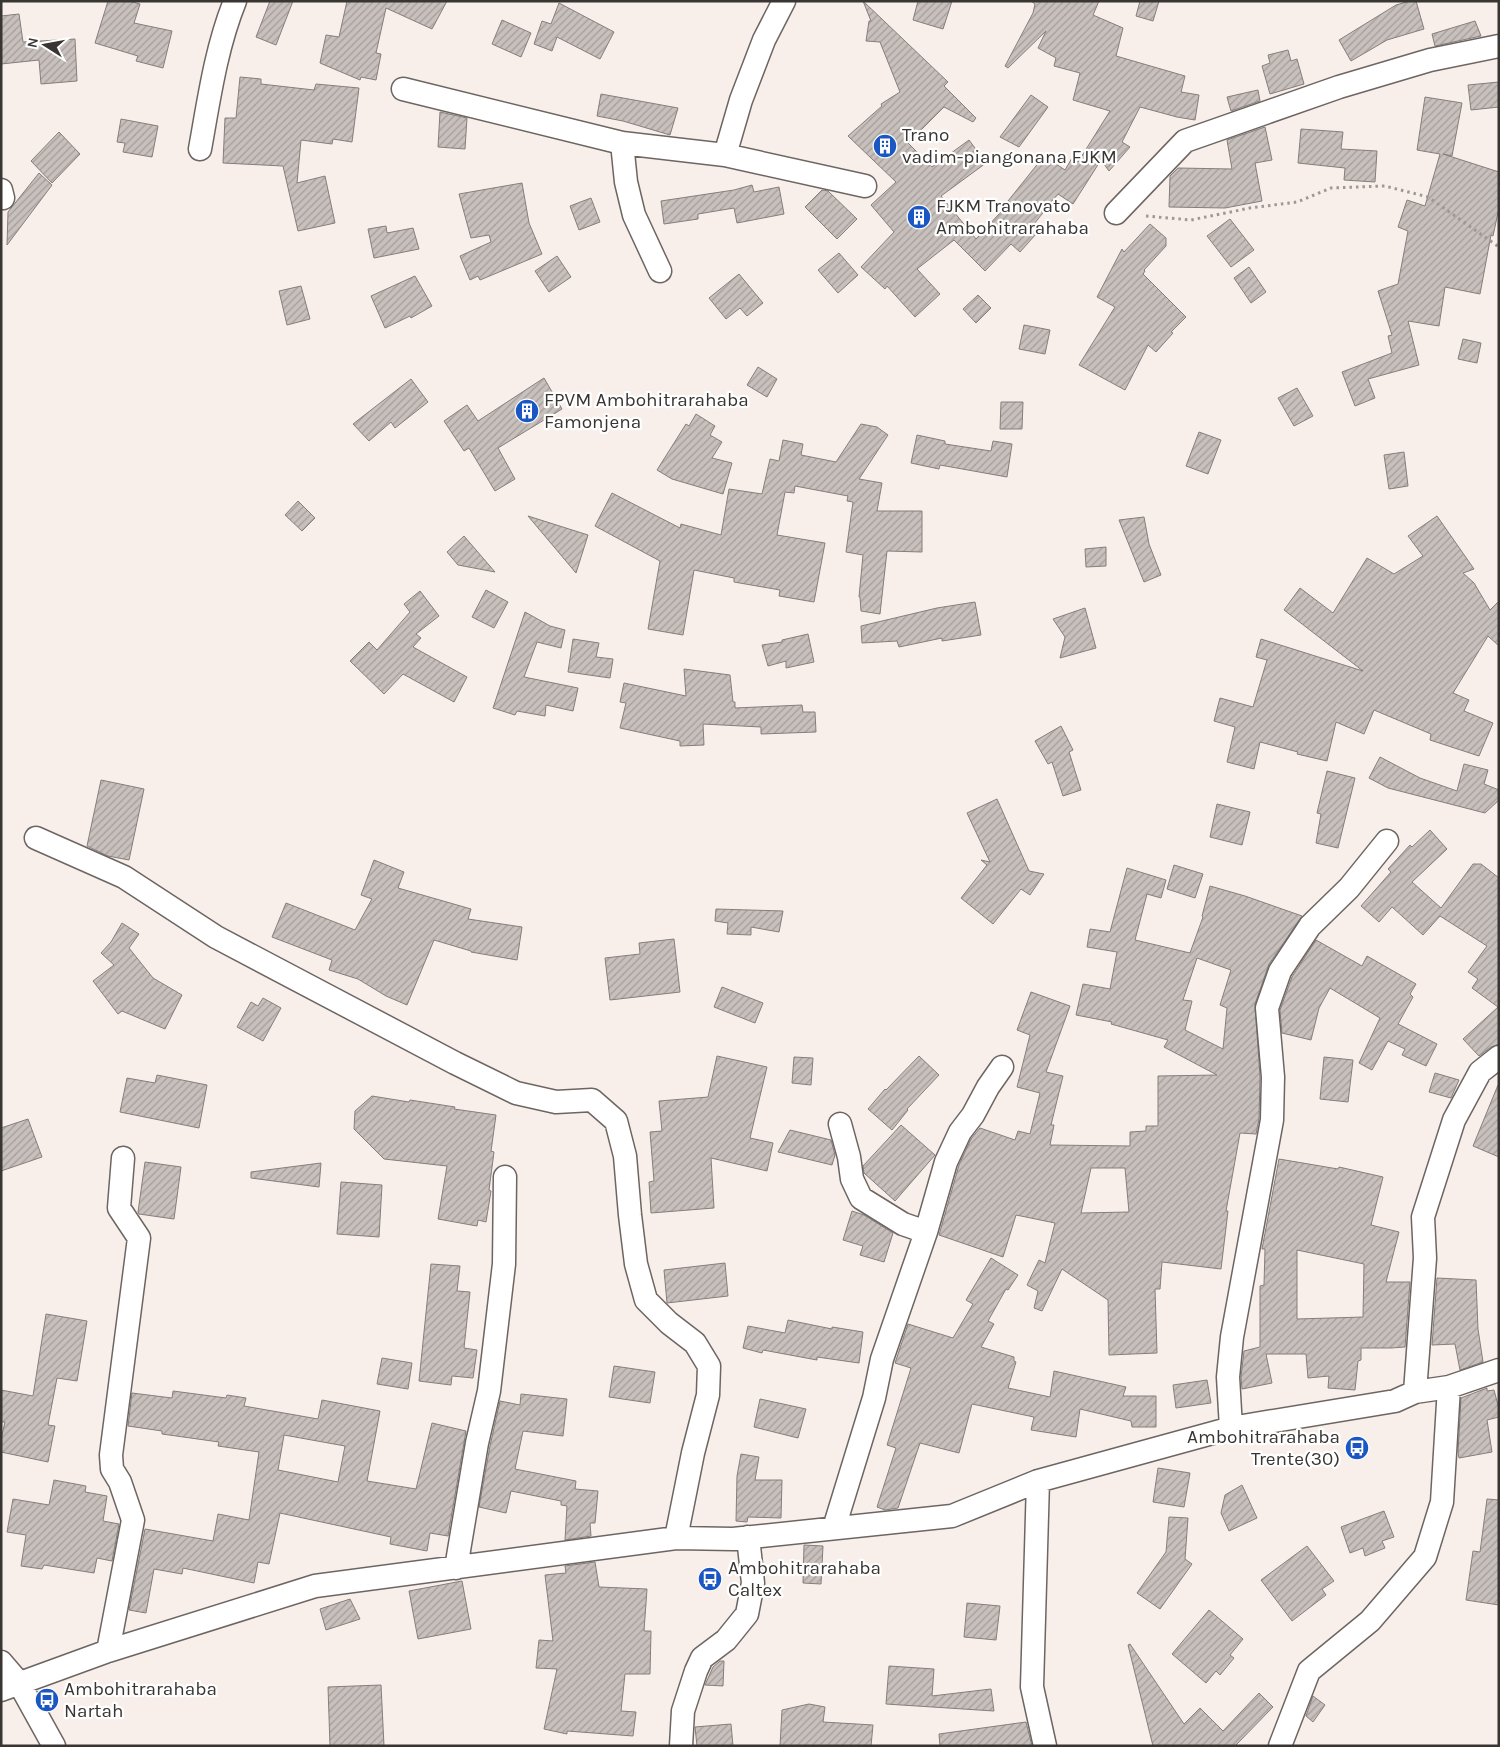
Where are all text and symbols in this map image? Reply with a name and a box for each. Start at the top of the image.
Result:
north arrow [20,20,70,70]
text: N [23,36,42,49]
place label: Trano vadim-piangonana FJKM [902,124,1117,168]
building icon: Trano vadim-piangonana FJKM [872,133,898,159]
place label: FJKM Tranovato Ambohitrarahaba [936,195,1089,239]
building icon: FJKM Tranovato Ambohitrarahaba [906,204,932,230]
place label: FPVM Ambohitrarahaba Famonjena [544,389,749,433]
building icon: FPVM Ambohitrarahaba Famonjena [514,398,540,424]
place label: Ambohitrarahaba Trente(30) [1187,1426,1340,1470]
bus stop icon: Ambohitrarahaba Trente(30) [1344,1435,1370,1461]
place label: Ambohitrarahaba Caltex [728,1557,881,1601]
bus stop icon: Ambohitrarahaba Caltex [697,1566,723,1592]
place label: Ambohitrarahaba Nartah [64,1678,217,1722]
bus stop icon: Ambohitrarahaba Nartah [34,1687,60,1713]

